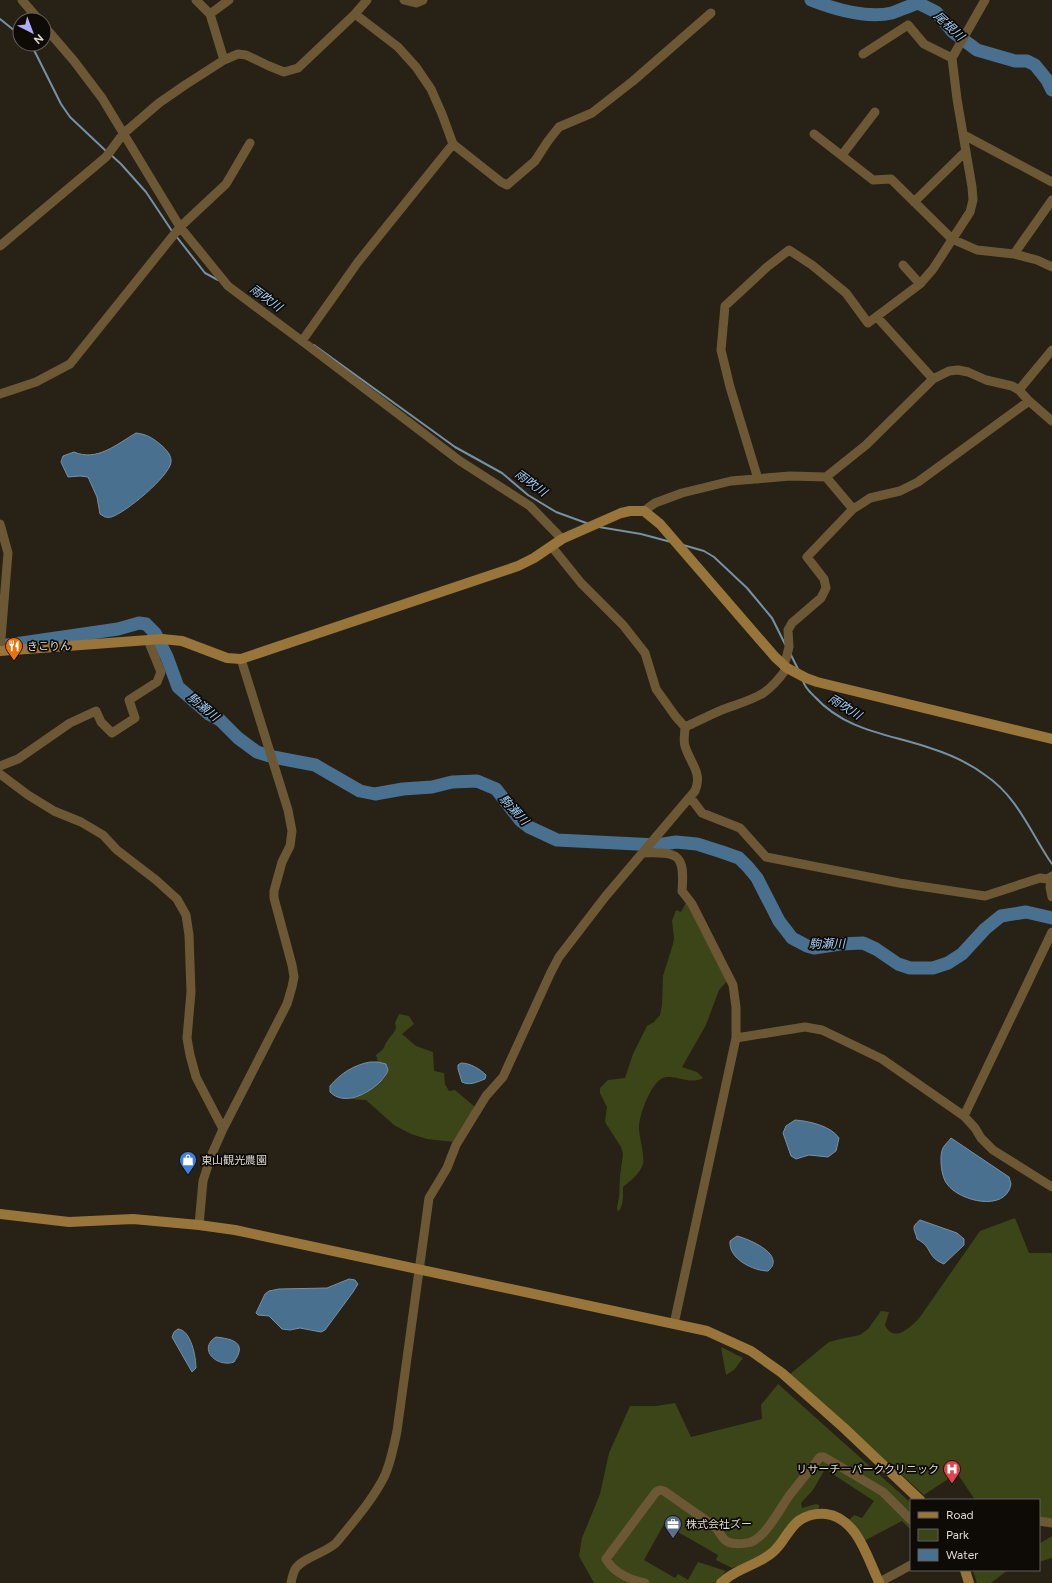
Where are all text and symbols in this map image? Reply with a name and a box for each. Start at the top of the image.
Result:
water label: 尾根川 [931,9,968,45]
north arrow [12,12,52,52]
text: N [31,31,46,47]
water label: 雨吹川 [247,282,286,315]
water label: 雨吹川 [512,467,551,500]
restaurant icon: きこりん [4,636,24,661]
place label: きこりん [27,640,71,653]
water label: 駒瀬川 [185,690,223,725]
water label: 雨吹川 [826,692,866,724]
water label: 駒瀬川 [497,792,533,829]
water label: 駒瀬川 [809,937,847,951]
shop icon: 東山観光農園 [178,1150,198,1175]
place label: 東山観光農園 [201,1154,267,1167]
hospital icon: リサーチ―パーククリニック [942,1459,962,1484]
place label: リサーチ―パーククリニック [796,1463,939,1476]
legend [910,1499,1040,1571]
text: Road [946,1508,974,1522]
office icon: 株式会社ズー [663,1514,683,1539]
place label: 株式会社ズー [686,1518,752,1531]
text: Park [946,1528,969,1542]
text: Water [946,1548,978,1562]

